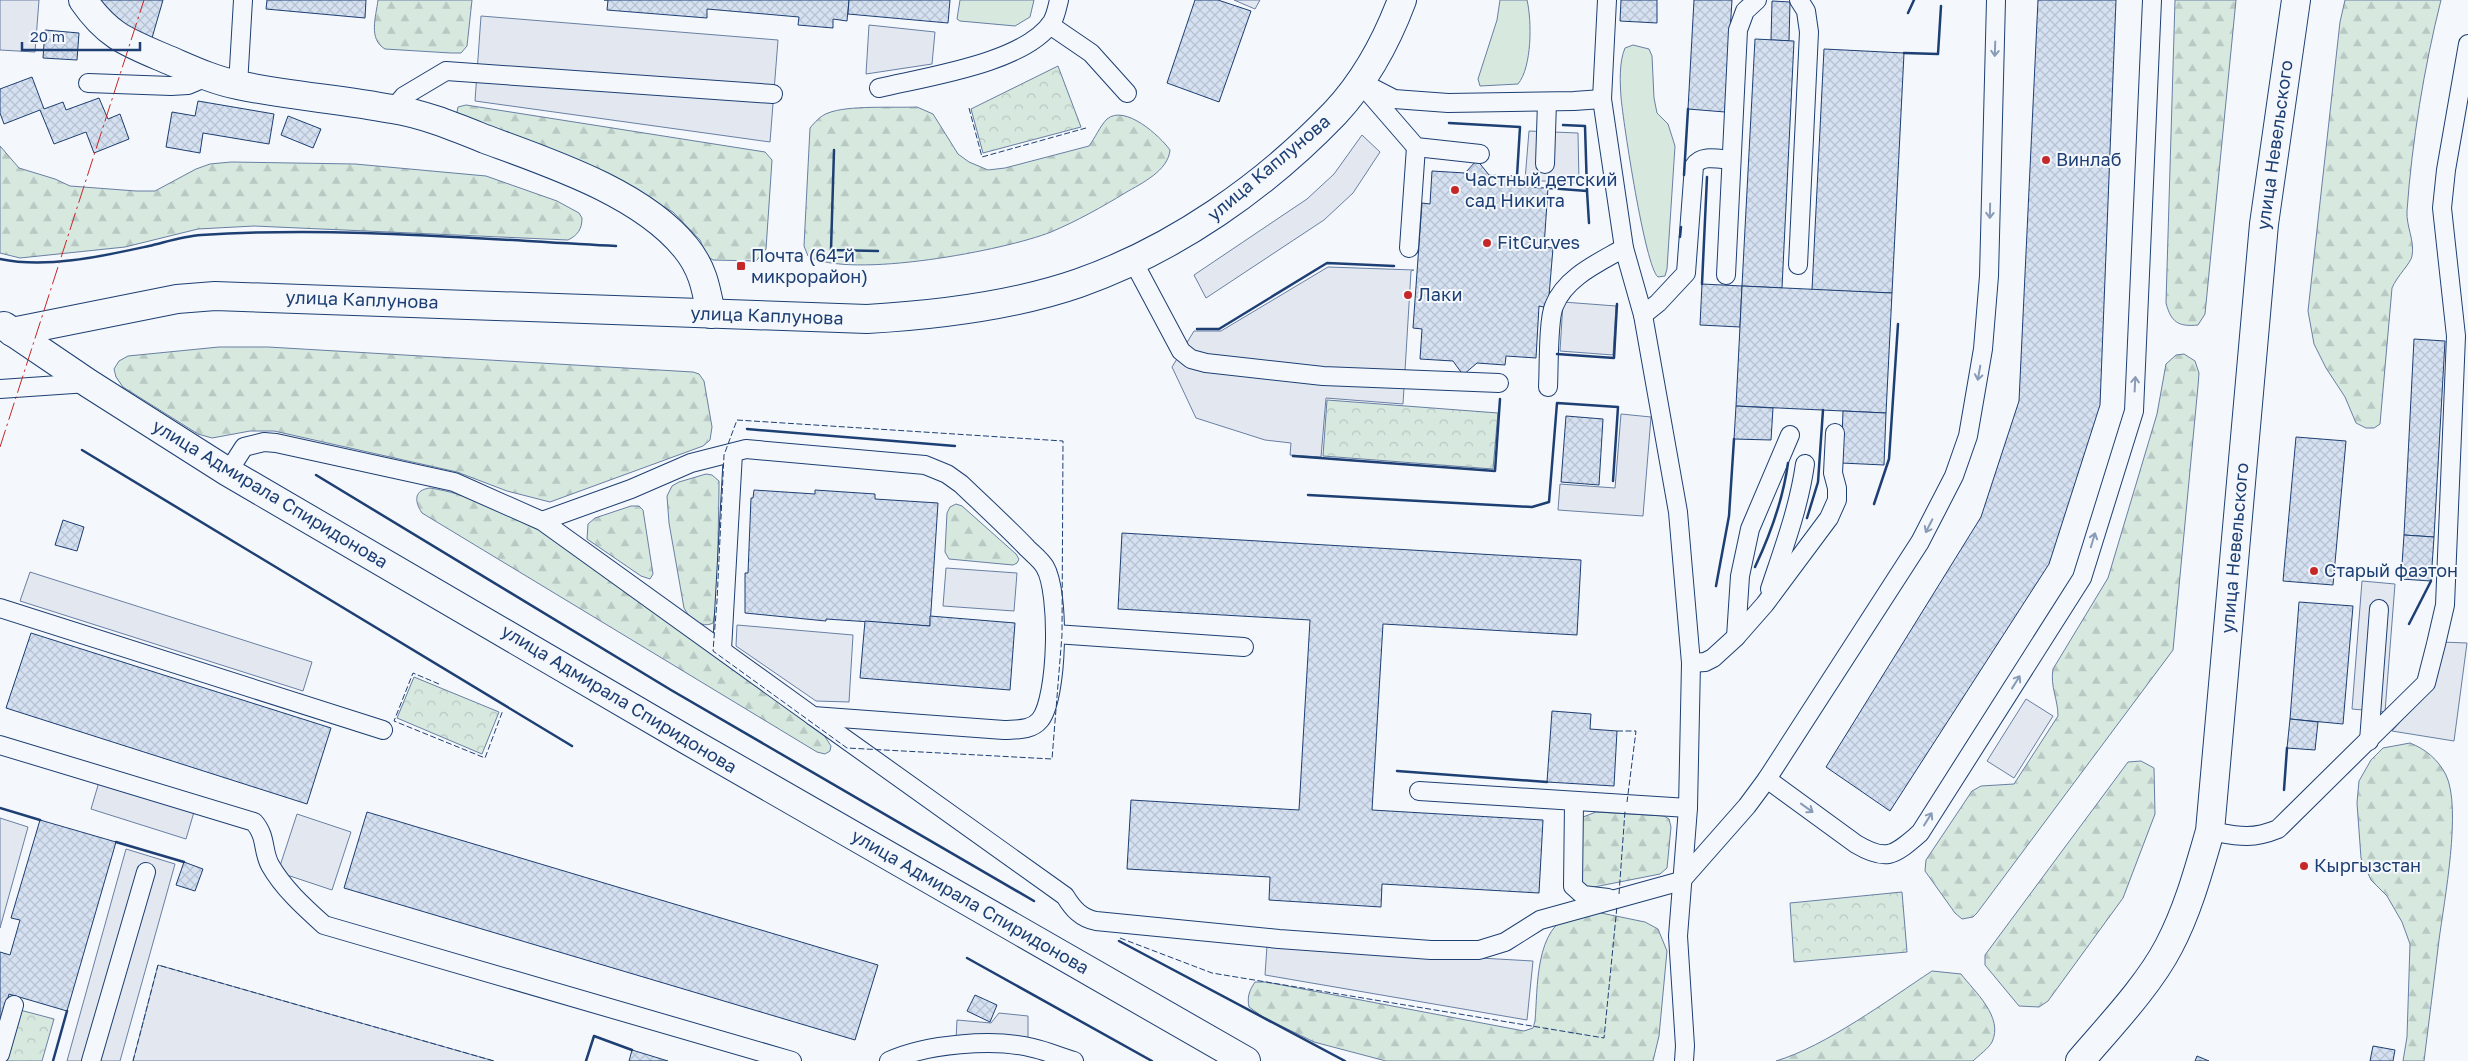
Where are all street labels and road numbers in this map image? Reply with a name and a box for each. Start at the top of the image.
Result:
street label: улица Невельского [2251,58,2297,231]
street label: улица Каплунова [1203,110,1334,225]
street label: улица Каплунова [285,285,439,313]
street label: улица Каплунова [690,301,844,329]
street label: улица Адмирала Спиридонова [149,414,392,572]
street label: улица Невельского [2216,462,2252,634]
street label: улица Адмирала Спиридонова [498,619,741,777]
street label: улица Адмирала Спиридонова [848,824,1093,978]

